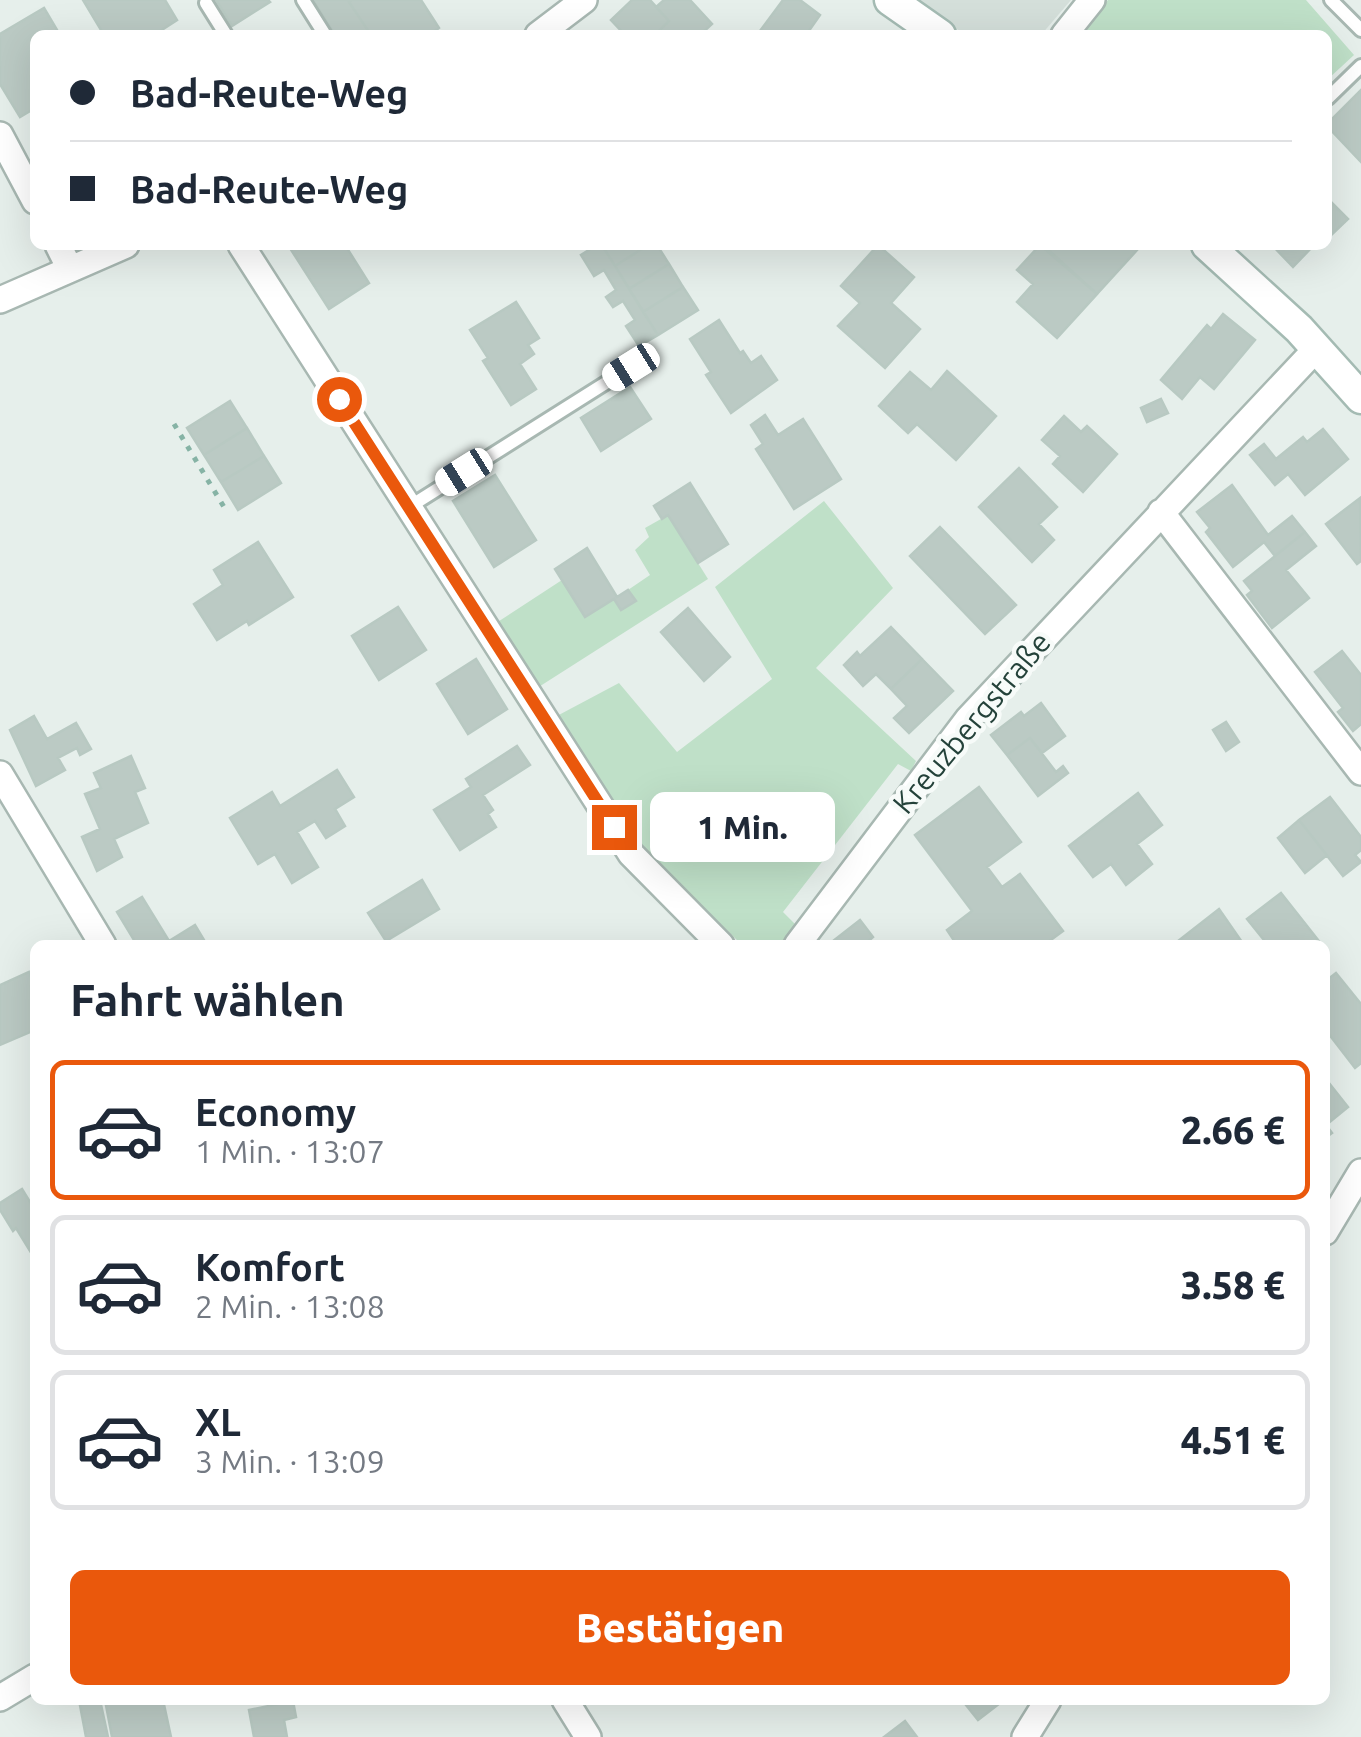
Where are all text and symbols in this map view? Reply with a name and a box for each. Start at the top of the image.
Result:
text: Bad-Reute-Weg [130,72,408,114]
text: Bad-Reute-Weg [130,168,408,210]
car [598,338,664,396]
route start [317,377,362,422]
car [431,443,497,501]
street label: Kreuzbergstraße [886,625,1057,820]
callout: 1 Min. [649,792,834,862]
route end [592,805,637,850]
text: 1 Min. [697,809,788,845]
text: Fahrt wählen [70,974,345,1025]
icon: car [75,1085,165,1175]
text: Economy [195,1091,356,1133]
text: 2.66 € [1181,1109,1285,1151]
text: 1 Min. · 13:07 [195,1133,385,1169]
icon: car [75,1240,165,1330]
text: Komfort [195,1246,345,1288]
text: 3.58 € [1181,1264,1285,1306]
text: 2 Min. · 13:08 [195,1288,385,1324]
icon: car [75,1395,165,1485]
text: XL [195,1401,241,1443]
text: 4.51 € [1181,1419,1285,1461]
text: 3 Min. · 13:09 [195,1443,385,1479]
button: Bestätigen [70,1570,1290,1685]

